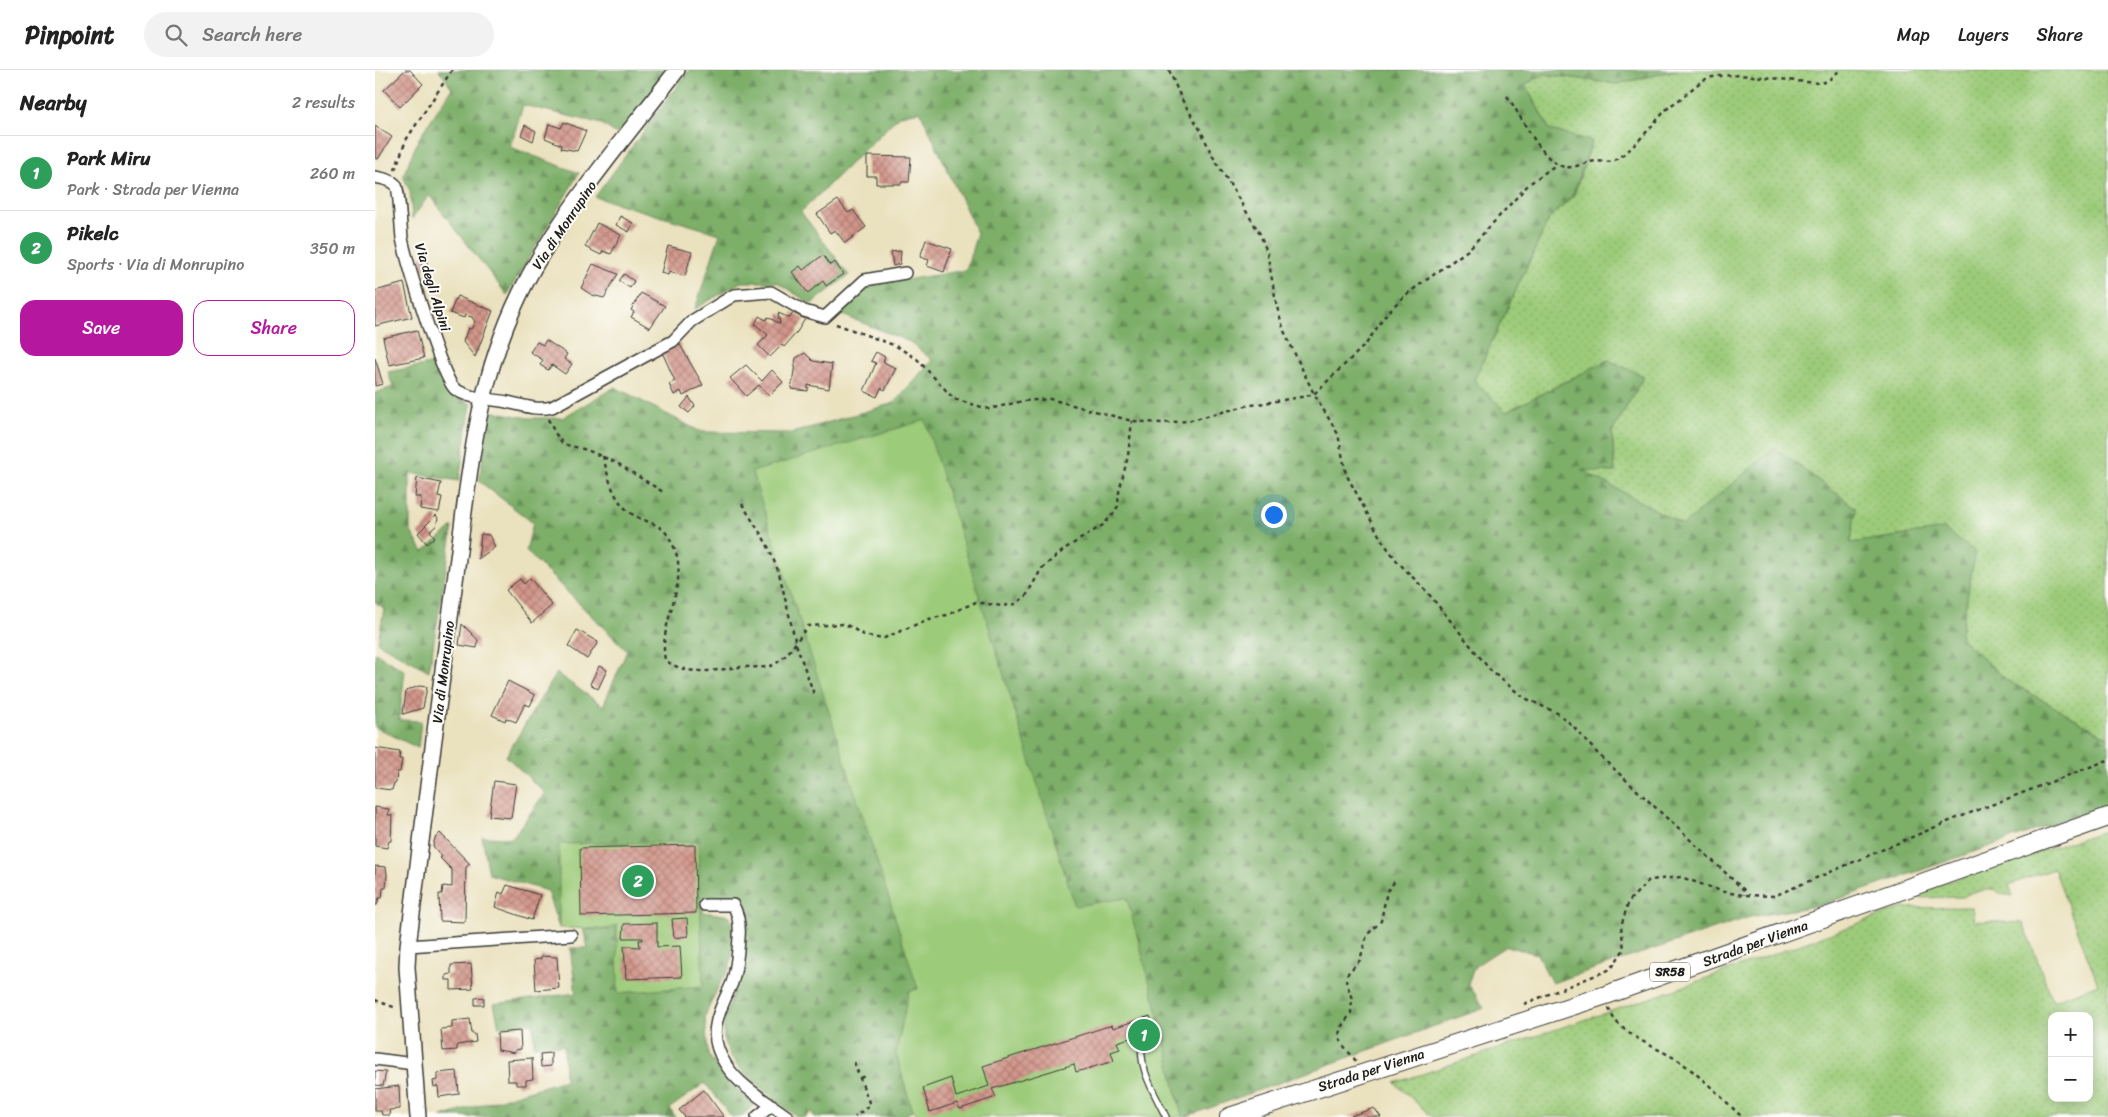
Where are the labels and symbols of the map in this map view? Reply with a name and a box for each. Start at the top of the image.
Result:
street label: Via di Monrupino [525,176,604,275]
street label: Via degli Alpini [407,240,458,336]
your location [1261,502,1287,528]
street label: Via di Monrupino [425,619,462,725]
pin: 2 [622,862,654,900]
street label: Strada per Vienna [1699,913,1812,974]
road number: SR58 [1650,962,1690,982]
pin: 1 [1128,1016,1160,1054]
street label: Strada per Vienna [1315,1041,1428,1099]

